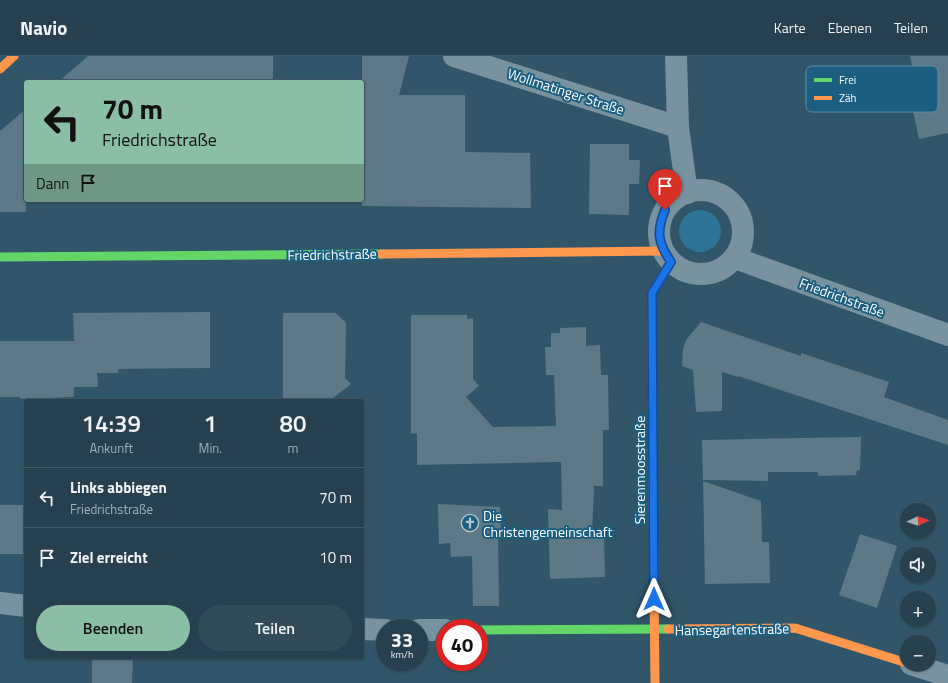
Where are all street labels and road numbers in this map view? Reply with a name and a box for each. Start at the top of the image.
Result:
street label: Wollmatinger Straße [505,62,627,120]
street label: Friedrichstraße [287,243,377,265]
street label: Friedrichstraße [796,272,888,322]
street label: Sierenmoosstraße [629,416,650,524]
street label: Hansegartenstraße [675,618,789,640]

